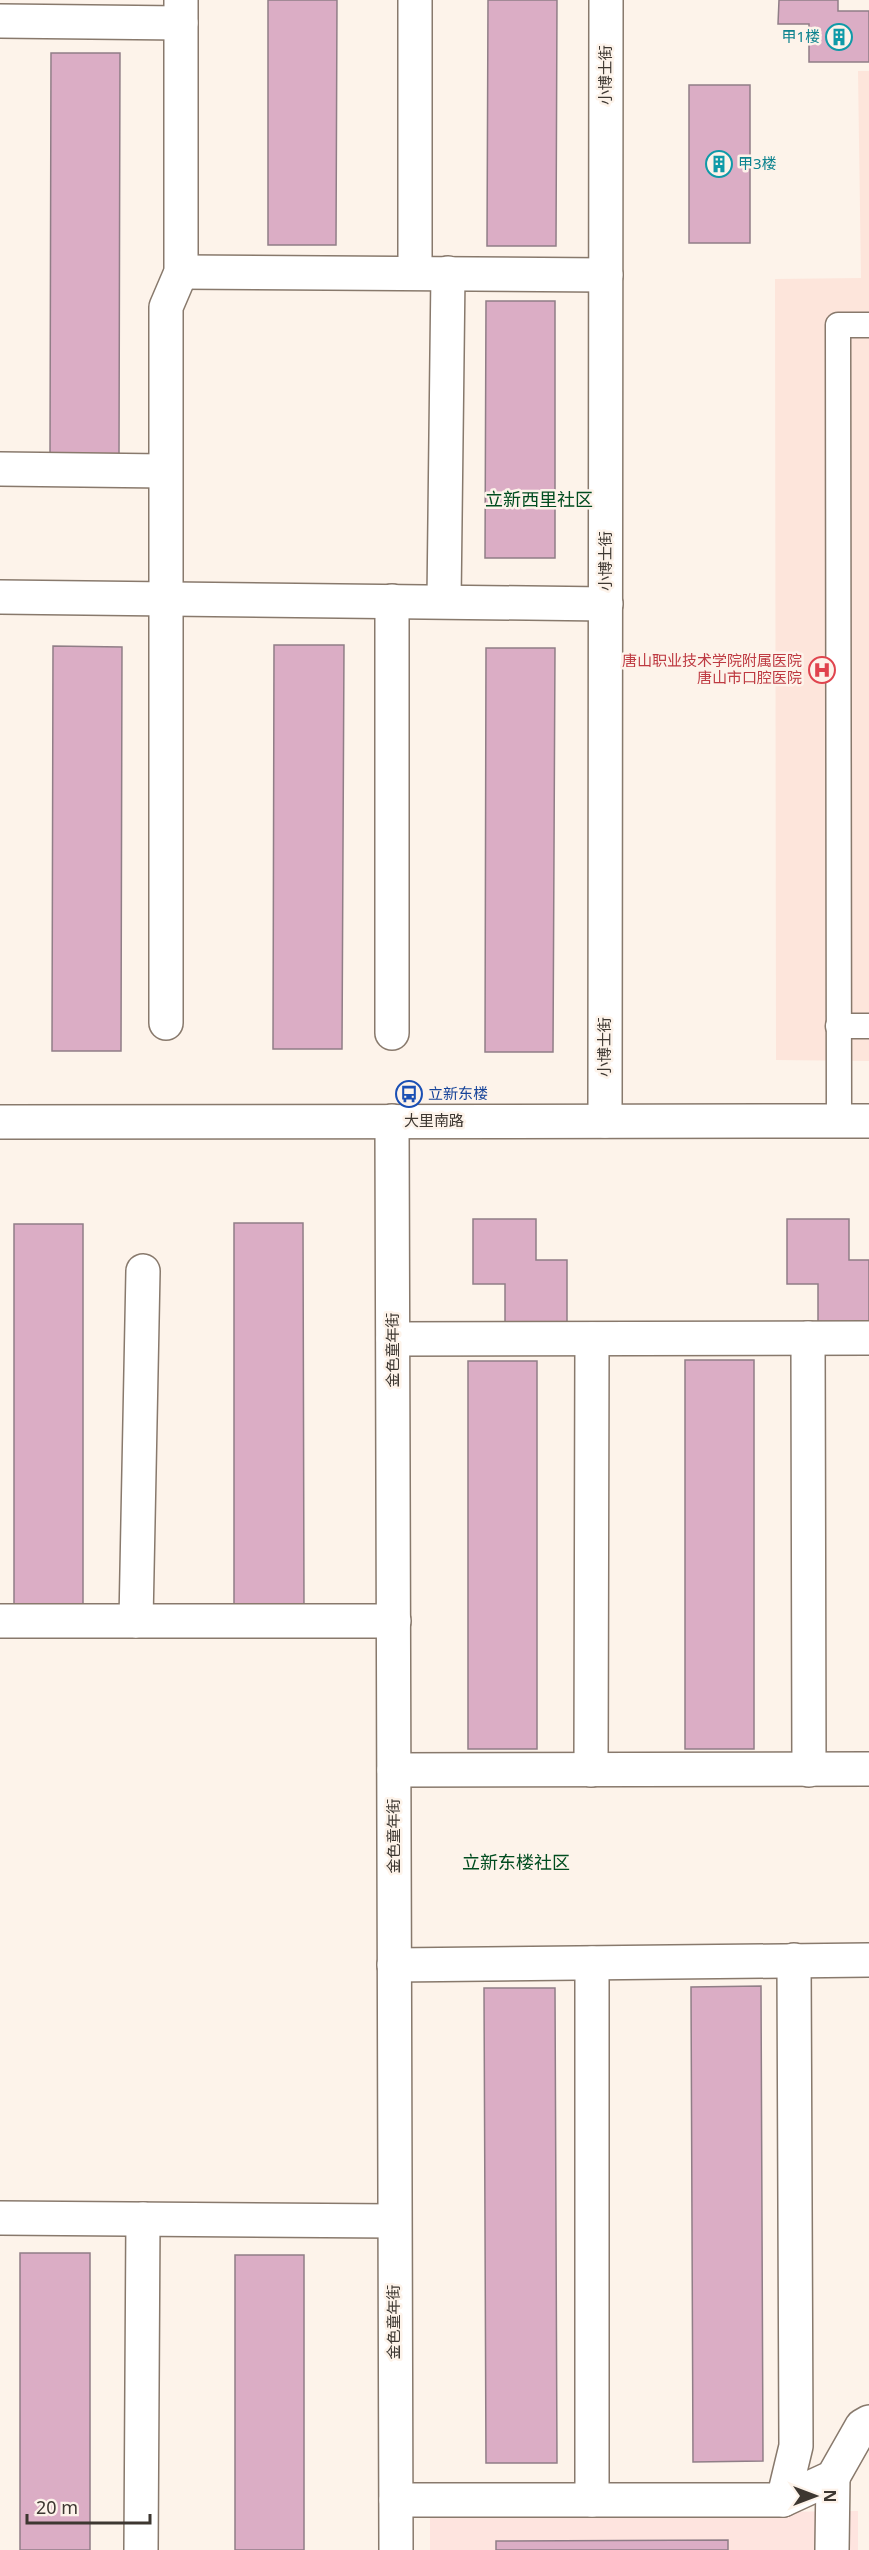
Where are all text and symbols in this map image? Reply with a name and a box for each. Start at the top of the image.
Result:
building icon: 甲1楼 [824,22,854,52]
place label: 甲1楼 [781,26,820,46]
street label: 小博士街 [595,45,615,105]
building icon: 甲3楼 [704,149,734,179]
place label: 甲3楼 [738,153,777,173]
district label: 立新西里社区 [485,487,593,511]
street label: 小博士街 [595,531,615,591]
place label: 唐山职业技术学院附属医院 唐山市口腔医院 [622,650,802,687]
hospital icon: 唐山职业技术学院附属医院 唐山市口腔医院 [807,655,837,685]
street label: 小博士街 [594,1017,614,1077]
bus stop icon: 立新东楼 [394,1079,424,1109]
place label: 立新东楼 [428,1083,488,1103]
street label: 大里南路 [404,1110,464,1130]
street label: 金色童年街 [382,1312,402,1388]
street label: 金色童年街 [383,1798,403,1874]
district label: 立新东楼社区 [462,1850,570,1874]
street label: 金色童年街 [383,2284,403,2360]
north arrow [785,2466,845,2526]
scale bar [27,2487,150,2525]
text: N [819,2489,841,2503]
text: 20 m [36,2495,78,2519]

